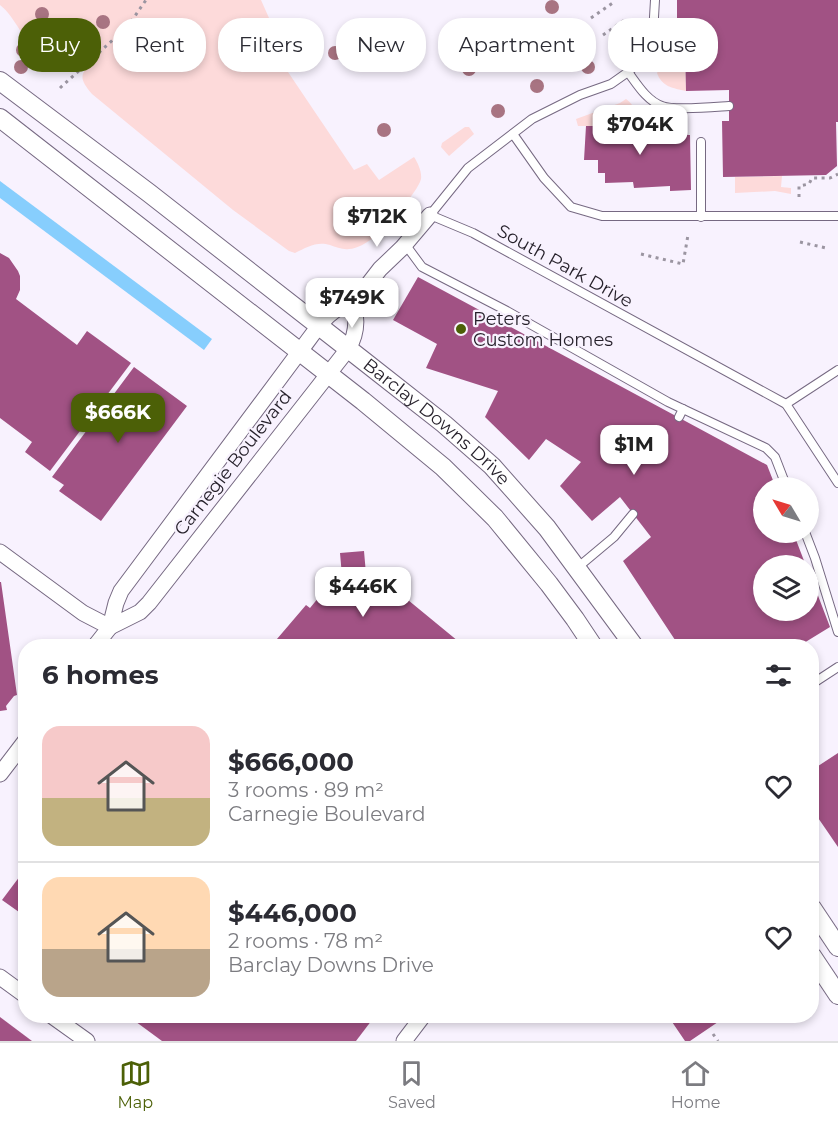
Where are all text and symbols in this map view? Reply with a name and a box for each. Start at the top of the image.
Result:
chip: Buy [18,18,101,72]
chip: Rent [113,18,206,72]
chip: Filters [218,18,324,72]
chip: New [336,18,426,72]
chip: Apartment [438,18,596,72]
chip: House [608,18,718,72]
pin: $704K [598,105,682,156]
text: $704K [607,112,673,136]
pin: $712K [335,197,419,248]
text: $712K [347,204,407,228]
street label: South Park Drive [493,220,637,312]
pin: $749K [310,278,394,329]
text: $749K [320,285,384,309]
place label: Peters Custom Homes [473,308,613,351]
marker: Peters Custom Homes [454,322,468,336]
street label: Barclay Downs Drive [359,354,515,490]
street label: Carnegie Boulevard [170,386,296,540]
pin: $666K [76,393,160,444]
text: $666K [85,400,151,424]
pin: $1M [605,425,663,476]
text: $1M [614,432,654,456]
north arrow [753,477,819,543]
map controls [753,477,819,621]
button: layers [753,555,819,621]
pin: $446K [321,567,405,618]
text: $446K [329,574,397,598]
text: 6 homes [42,659,159,691]
icon: filters [762,659,795,692]
text: $666,000 [228,746,354,778]
icon: home [90,750,162,822]
icon: heart [762,770,795,803]
text: 3 rooms · 89 m² [228,778,384,802]
text: Carnegie Boulevard [228,802,426,826]
text: $446,000 [228,897,357,929]
icon: home [90,901,162,973]
icon: heart [762,921,795,954]
text: 2 rooms · 78 m² [228,929,383,953]
text: Barclay Downs Drive [228,953,434,977]
tab: Map [117,1057,153,1112]
tab: Saved [388,1057,436,1112]
tab: Home [671,1057,721,1112]

